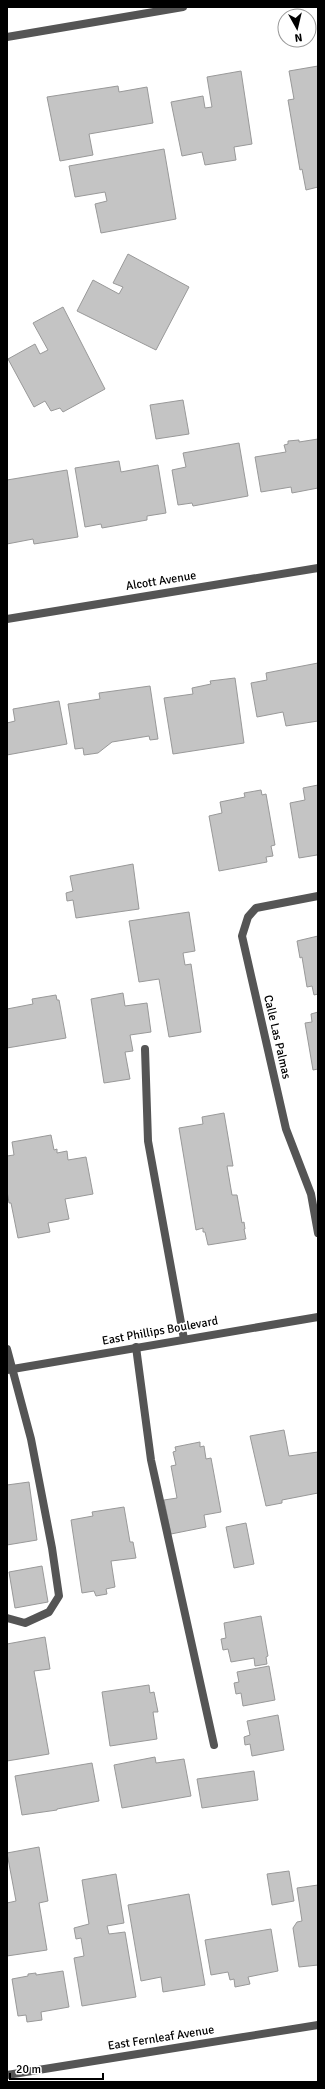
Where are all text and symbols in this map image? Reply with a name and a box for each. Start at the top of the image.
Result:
north arrow [277,8,317,48]
text: N [294,30,303,44]
street label: Alcott Avenue [125,568,197,594]
street label: Calle Las Palmas [260,993,294,1081]
street label: East Phillips Boulevard [101,1313,219,1349]
street label: East Fernleaf Avenue [107,2022,215,2054]
scale bar [10,2055,103,2081]
text: 20 m [16,2062,41,2077]

